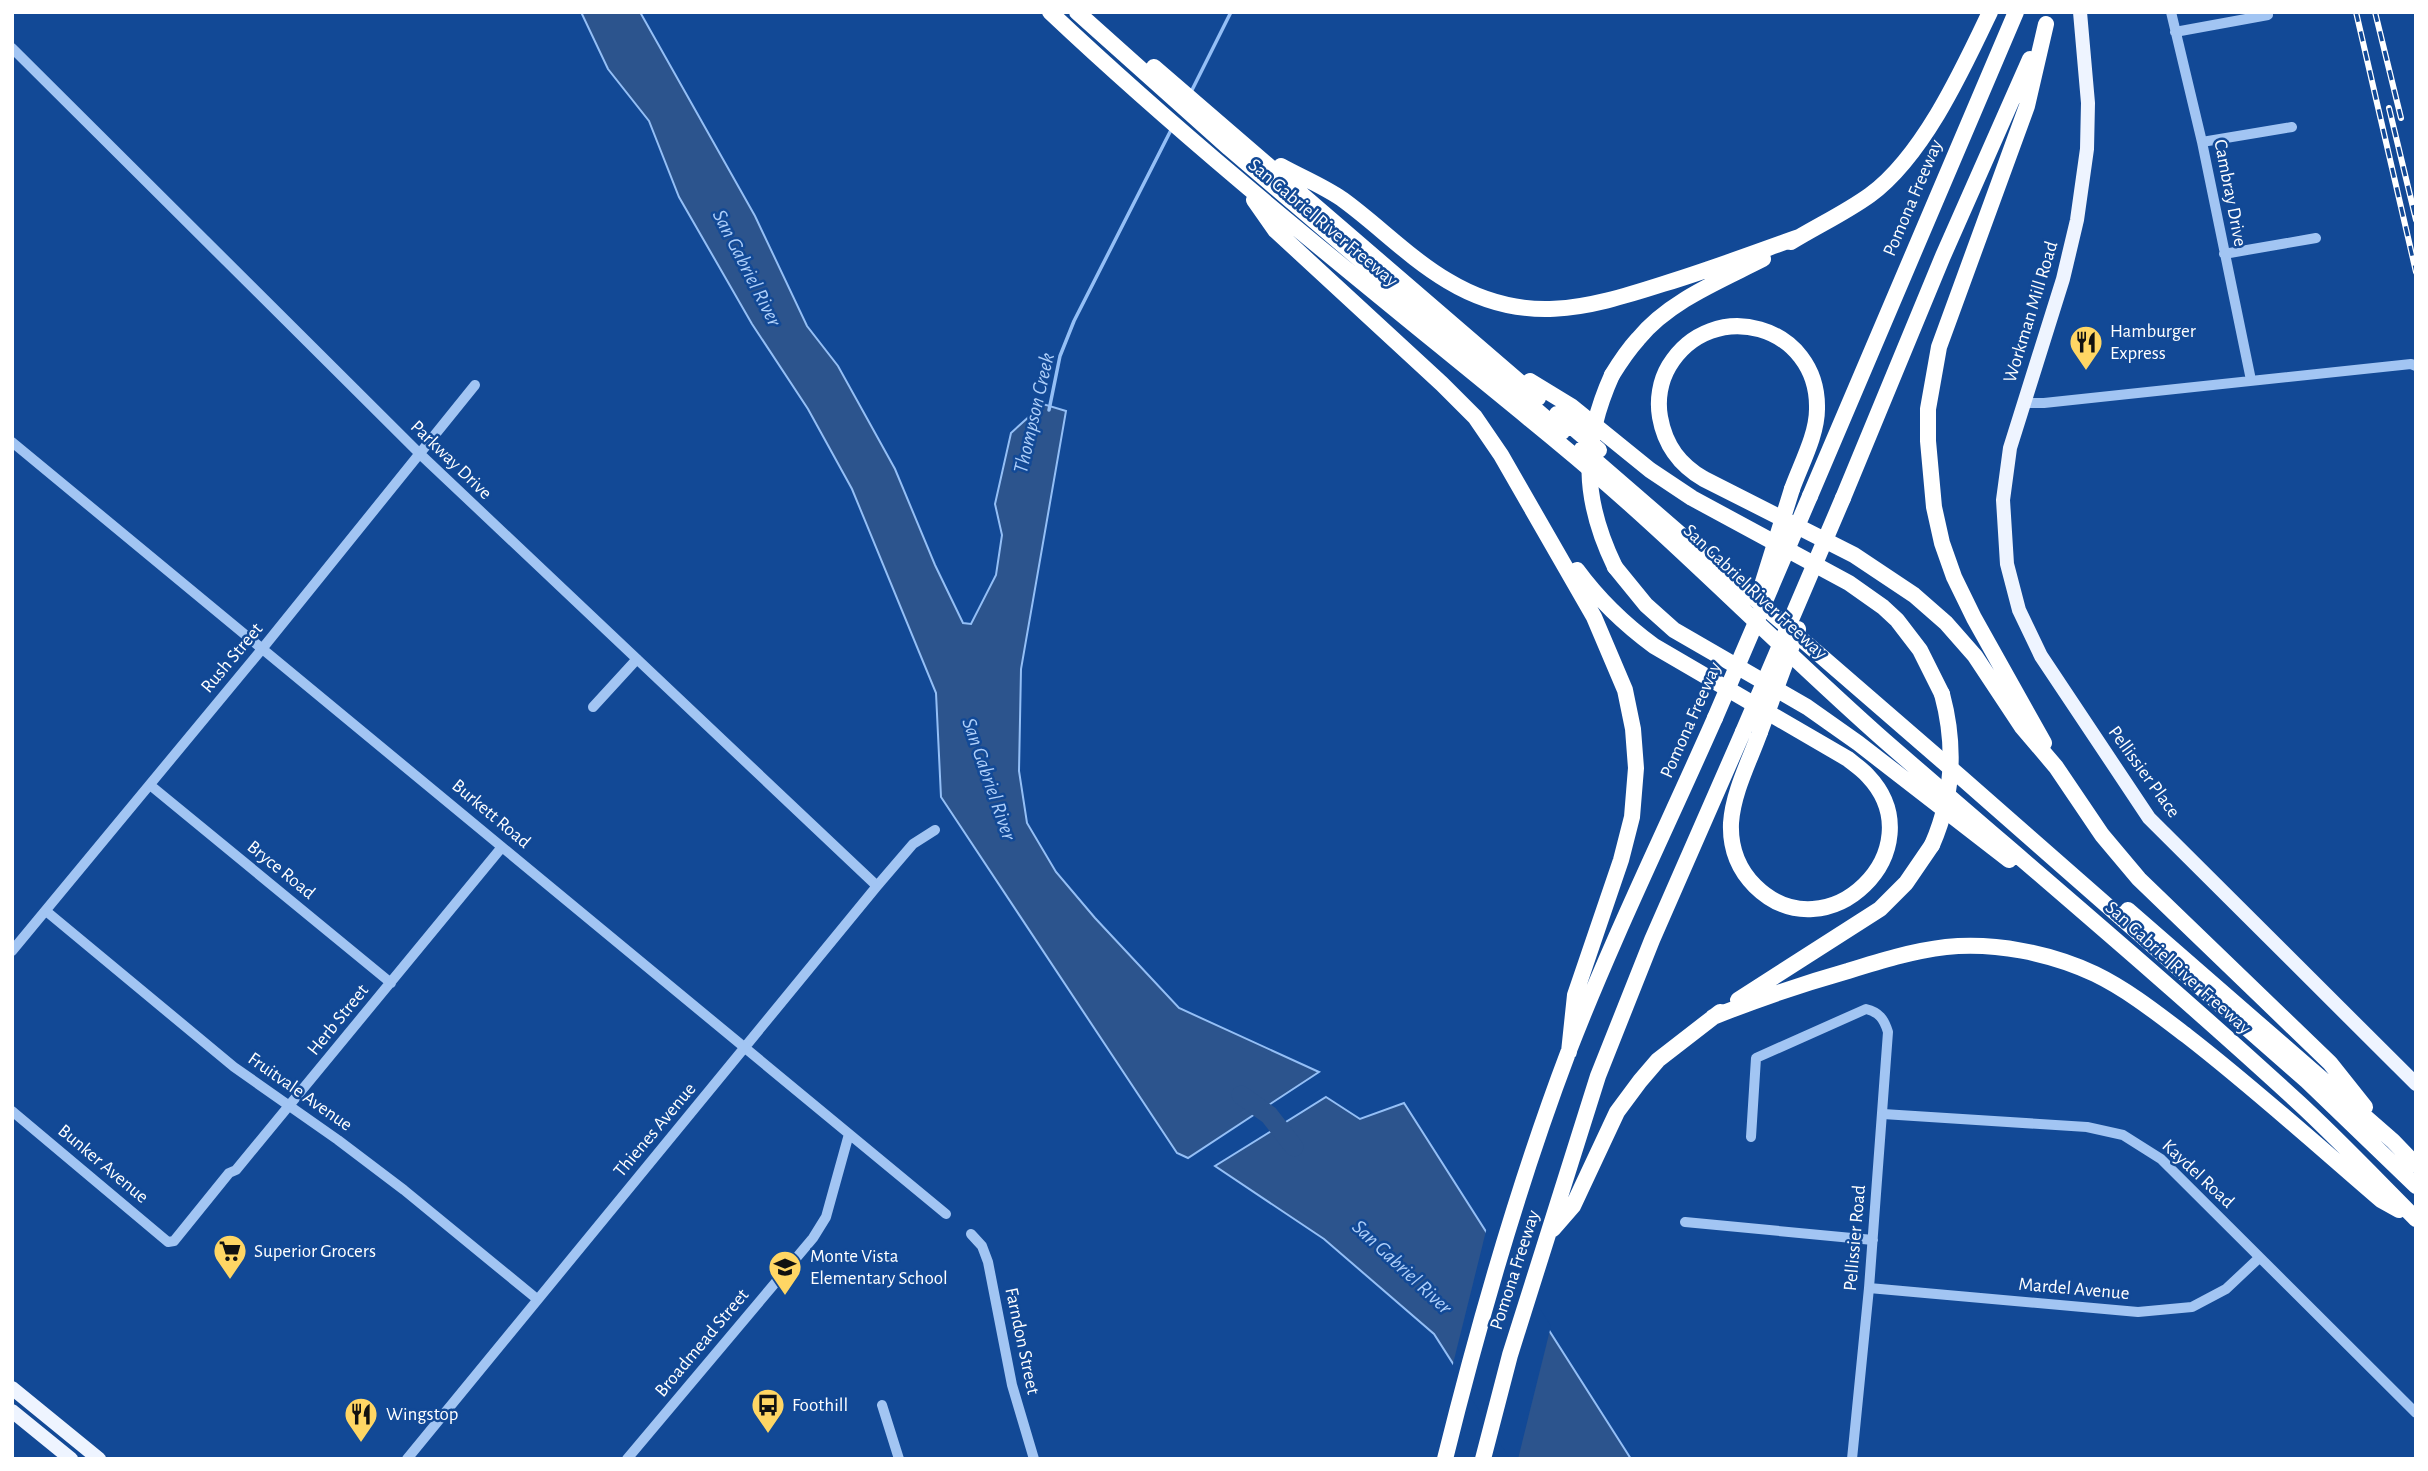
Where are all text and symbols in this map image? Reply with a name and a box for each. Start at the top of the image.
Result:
street label: Pomona Freeway [1880,137,1946,259]
street label: Cambray Drive [2210,138,2250,248]
street label: San Gabriel River Freeway [1245,155,1401,291]
water label: San Gabriel River [709,206,786,331]
street label: Workman Mill Road [2000,239,2062,385]
place label: Hamburger Express [2110,322,2196,363]
restaurant icon: Hamburger Express [2067,323,2105,372]
water label: Thompson Creek [1010,350,1059,476]
street label: Parkway Drive [407,417,495,503]
street label: San Gabriel River Freeway [1680,521,1830,663]
street label: Rush Street [198,619,266,697]
street label: Pomona Freeway [1657,659,1725,781]
water label: San Gabriel River [958,715,1020,844]
street label: Pellissier Place [2105,723,2183,821]
street label: Burkett Road [448,776,534,852]
street label: Bryce Road [243,837,319,903]
street label: San Gabriel River Freeway [2102,898,2254,1038]
street label: Herb Street [304,981,372,1059]
street label: Fruitvale Avenue [244,1049,356,1135]
street label: Thienes Avenue [610,1079,700,1181]
street label: Bunker Avenue [54,1121,152,1207]
street label: Kaydel Road [2158,1136,2238,1212]
street label: Pellissier Road [1841,1184,1869,1292]
street label: Pomona Freeway [1487,1208,1543,1332]
water label: San Gabriel River [1348,1216,1457,1319]
supermarket icon: Superior Grocers [211,1232,249,1281]
place label: Superior Grocers [254,1242,376,1261]
place label: Monte Vista Elementary School [810,1247,948,1288]
school or university icon: Monte Vista Elementary School [766,1248,804,1297]
street label: Mardel Avenue [2018,1275,2130,1303]
street label: Broadmead Street [652,1285,752,1401]
street label: Farndon Street [1001,1286,1043,1396]
bus stop icon: Foothill [749,1386,787,1435]
restaurant icon: Wingstop [342,1395,380,1444]
place label: Foothill [792,1396,848,1415]
place label: Wingstop [386,1405,458,1424]

